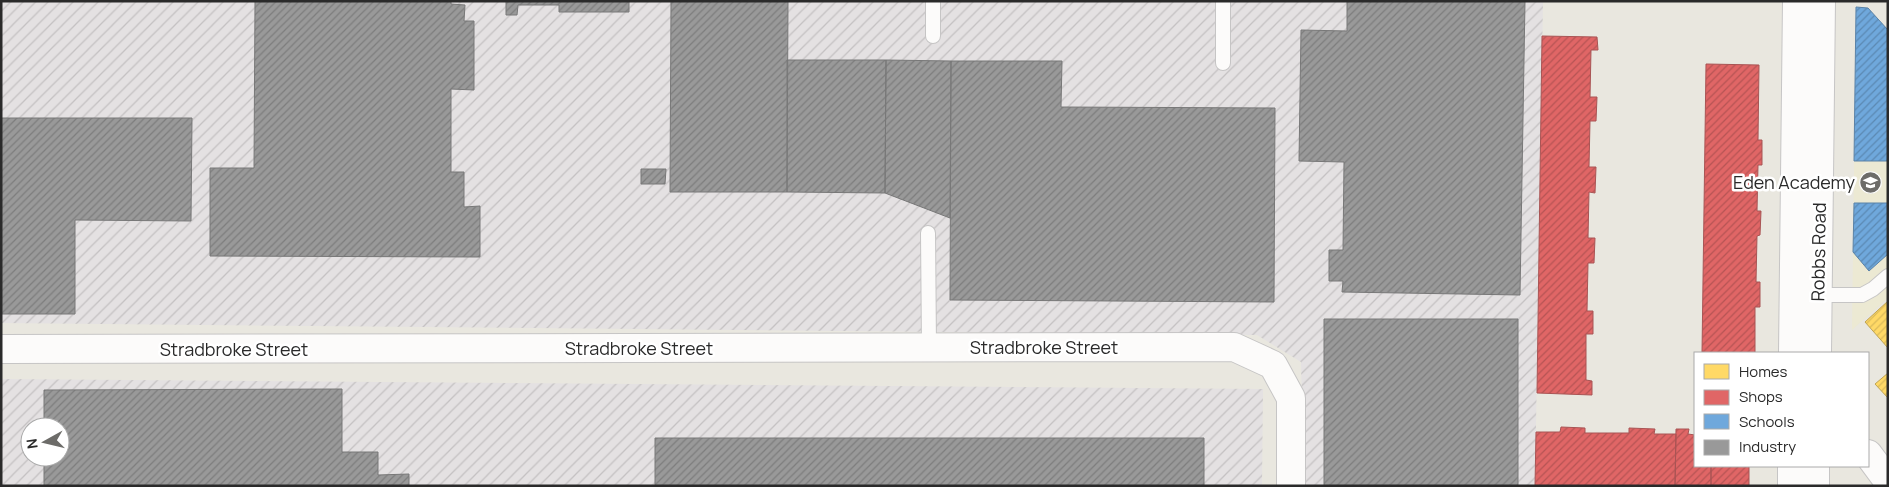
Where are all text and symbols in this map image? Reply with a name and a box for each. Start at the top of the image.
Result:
place label: Eden Academy [1733,170,1856,194]
school or university icon: Eden Academy [1859,170,1883,194]
street label: Robbs Road [1805,202,1831,302]
street label: Stradbroke Street [970,335,1118,359]
street label: Stradbroke Street [565,336,713,360]
street label: Stradbroke Street [160,337,308,361]
legend [1694,352,1869,467]
text: Homes [1739,361,1788,382]
text: Shops [1739,386,1783,407]
text: Schools [1739,411,1795,432]
north arrow [20,417,70,467]
text: Industry [1739,436,1796,457]
text: N [22,438,42,450]

